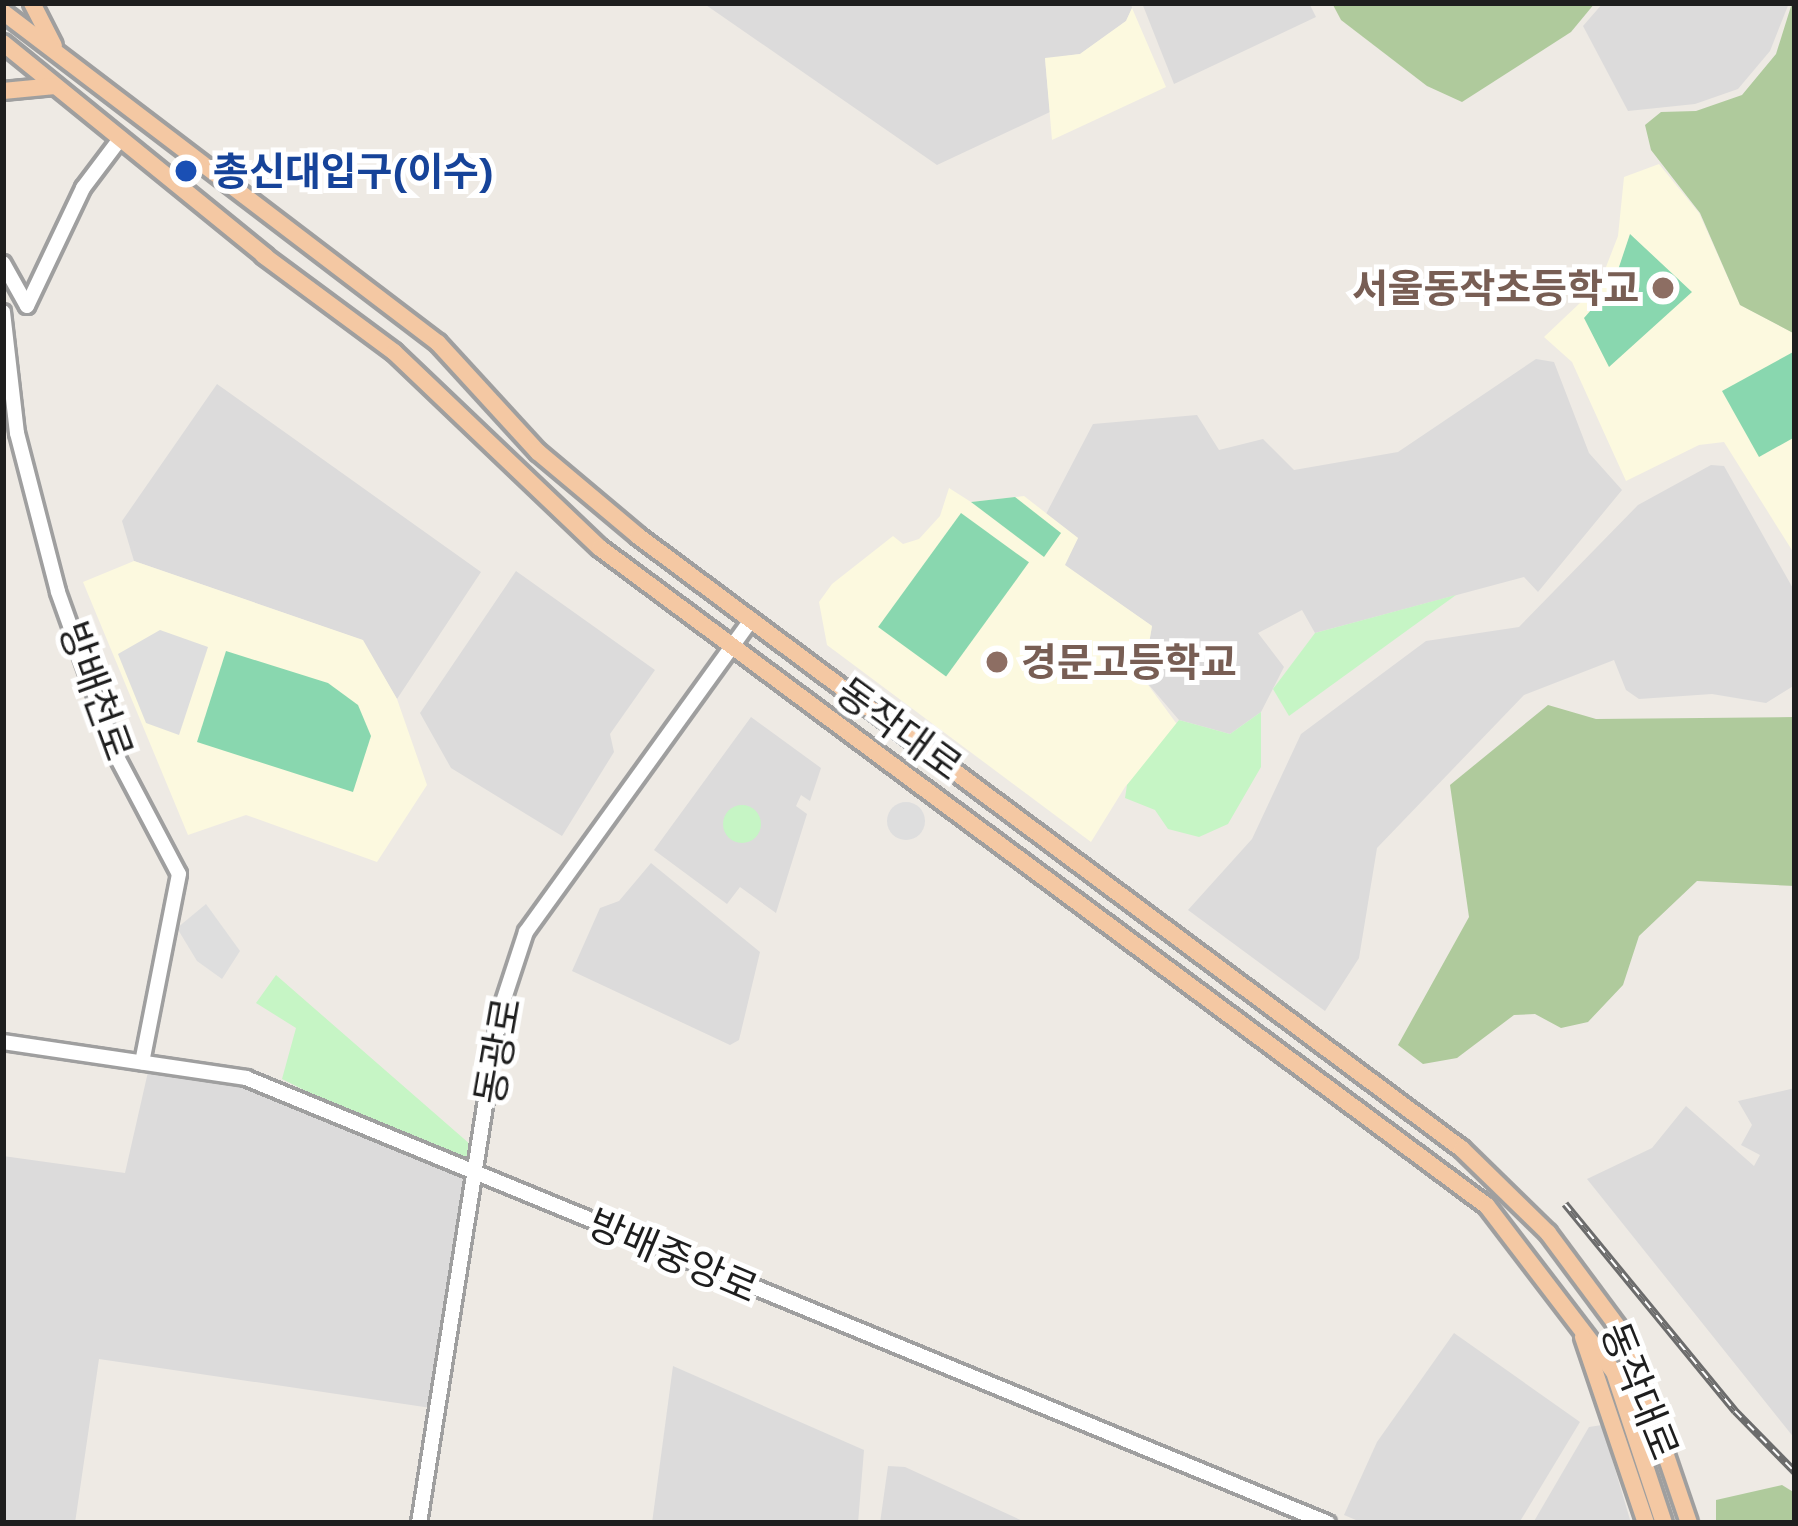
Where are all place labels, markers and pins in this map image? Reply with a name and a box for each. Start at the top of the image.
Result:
place label: 총신대입구(이수) [213,148,494,194]
marker: 총신대입구(이수) [170,155,202,187]
place label: 서울동작초등학교 [1352,265,1639,311]
marker: 서울동작초등학교 [1650,275,1676,301]
place label: 경문고등학교 [1021,639,1236,685]
marker: 경문고등학교 [984,649,1010,675]

